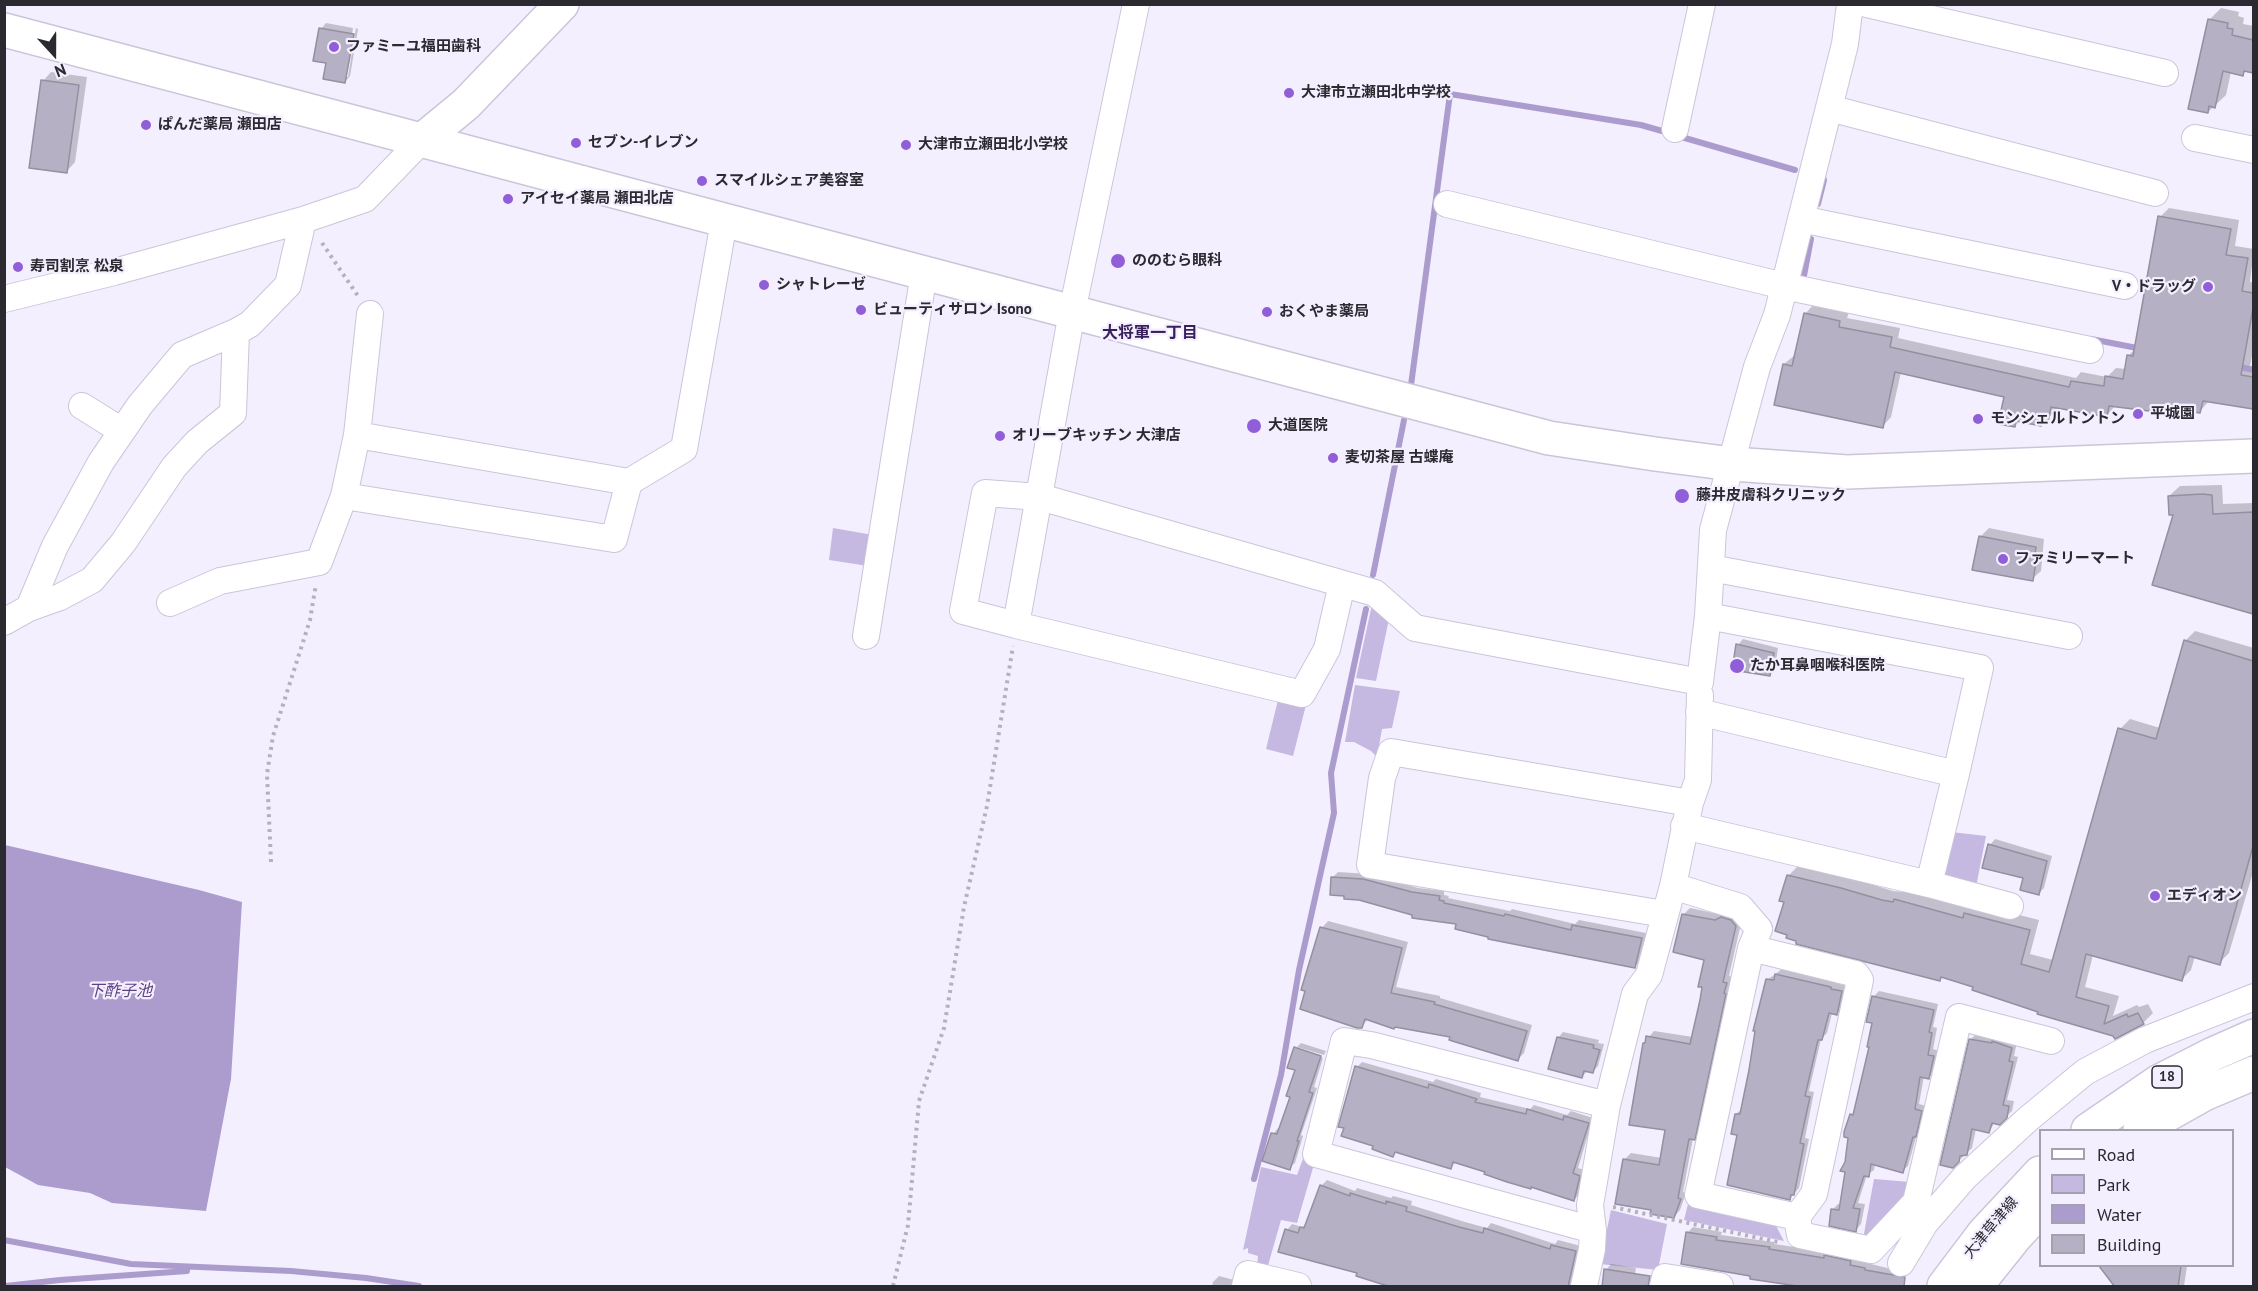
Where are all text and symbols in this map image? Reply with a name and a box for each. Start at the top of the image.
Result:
north arrow [24,24,84,84]
place label: ファミーユ福田歯科 [346,38,481,56]
marker: ファミーユ福田歯科 [327,40,341,54]
text: N [52,60,69,82]
place label: 大津市立瀬田北中学校 [1301,84,1451,102]
marker: 大津市立瀬田北中学校 [1282,86,1296,100]
place label: ぱんだ薬局 瀬田店 [158,116,282,134]
marker: ぱんだ薬局 瀬田店 [139,118,153,132]
place label: セブン-イレブン [588,134,698,152]
marker: セブン-イレブン [569,136,583,150]
place label: 大津市立瀬田北小学校 [918,136,1068,154]
marker: 大津市立瀬田北小学校 [899,138,913,152]
place label: スマイルシェア美容室 [714,172,864,190]
marker: スマイルシェア美容室 [695,174,709,188]
place label: アイセイ薬局 瀬田北店 [520,190,674,208]
marker: アイセイ薬局 瀬田北店 [501,192,515,206]
marker: ののむら眼科 [1109,252,1127,270]
place label: ののむら眼科 [1132,252,1222,270]
place label: 寿司割烹 松泉 [30,258,124,276]
marker: 寿司割烹 松泉 [11,260,25,274]
place label: シャトレーゼ [776,276,866,294]
marker: シャトレーゼ [757,278,771,292]
place label: V・ドラッグ [2112,278,2196,296]
marker: V・ドラッグ [2201,280,2215,294]
place label: ビューティサロン Isono [873,301,1032,319]
marker: ビューティサロン Isono [854,303,868,317]
place label: おくやま薬局 [1279,303,1369,321]
marker: おくやま薬局 [1260,305,1274,319]
district label: 大将軍一丁目 [1102,323,1198,343]
place label: 平城園 [2150,405,2195,423]
marker: 平城園 [2131,407,2145,421]
place label: モンシェルトントン [1990,410,2125,428]
marker: モンシェルトントン [1971,412,1985,426]
marker: 大道医院 [1245,417,1263,435]
place label: 大道医院 [1268,417,1328,435]
place label: オリーブキッチン 大津店 [1012,427,1181,445]
marker: オリーブキッチン 大津店 [993,429,1007,443]
place label: 麦切茶屋 古蝶庵 [1345,449,1454,467]
marker: 麦切茶屋 古蝶庵 [1326,451,1340,465]
marker: 藤井皮膚科クリニック [1673,487,1691,505]
place label: 藤井皮膚科クリニック [1696,487,1846,505]
place label: ファミリーマート [2015,550,2135,568]
marker: ファミリーマート [1996,552,2010,566]
marker: たか耳鼻咽喉科医院 [1728,657,1746,675]
place label: たか耳鼻咽喉科医院 [1750,657,1885,675]
place label: エディオン [2167,887,2242,905]
marker: エディオン [2148,889,2162,903]
water label: 下酢子池 [88,981,152,1001]
road number: 18 [2152,1066,2182,1088]
legend [2039,1129,2234,1267]
text: Road [2097,1143,2135,1166]
text: Park [2097,1173,2130,1196]
street label: 大津草津線 [1960,1193,2022,1263]
text: Water [2097,1203,2141,1226]
text: Building [2097,1233,2161,1256]

